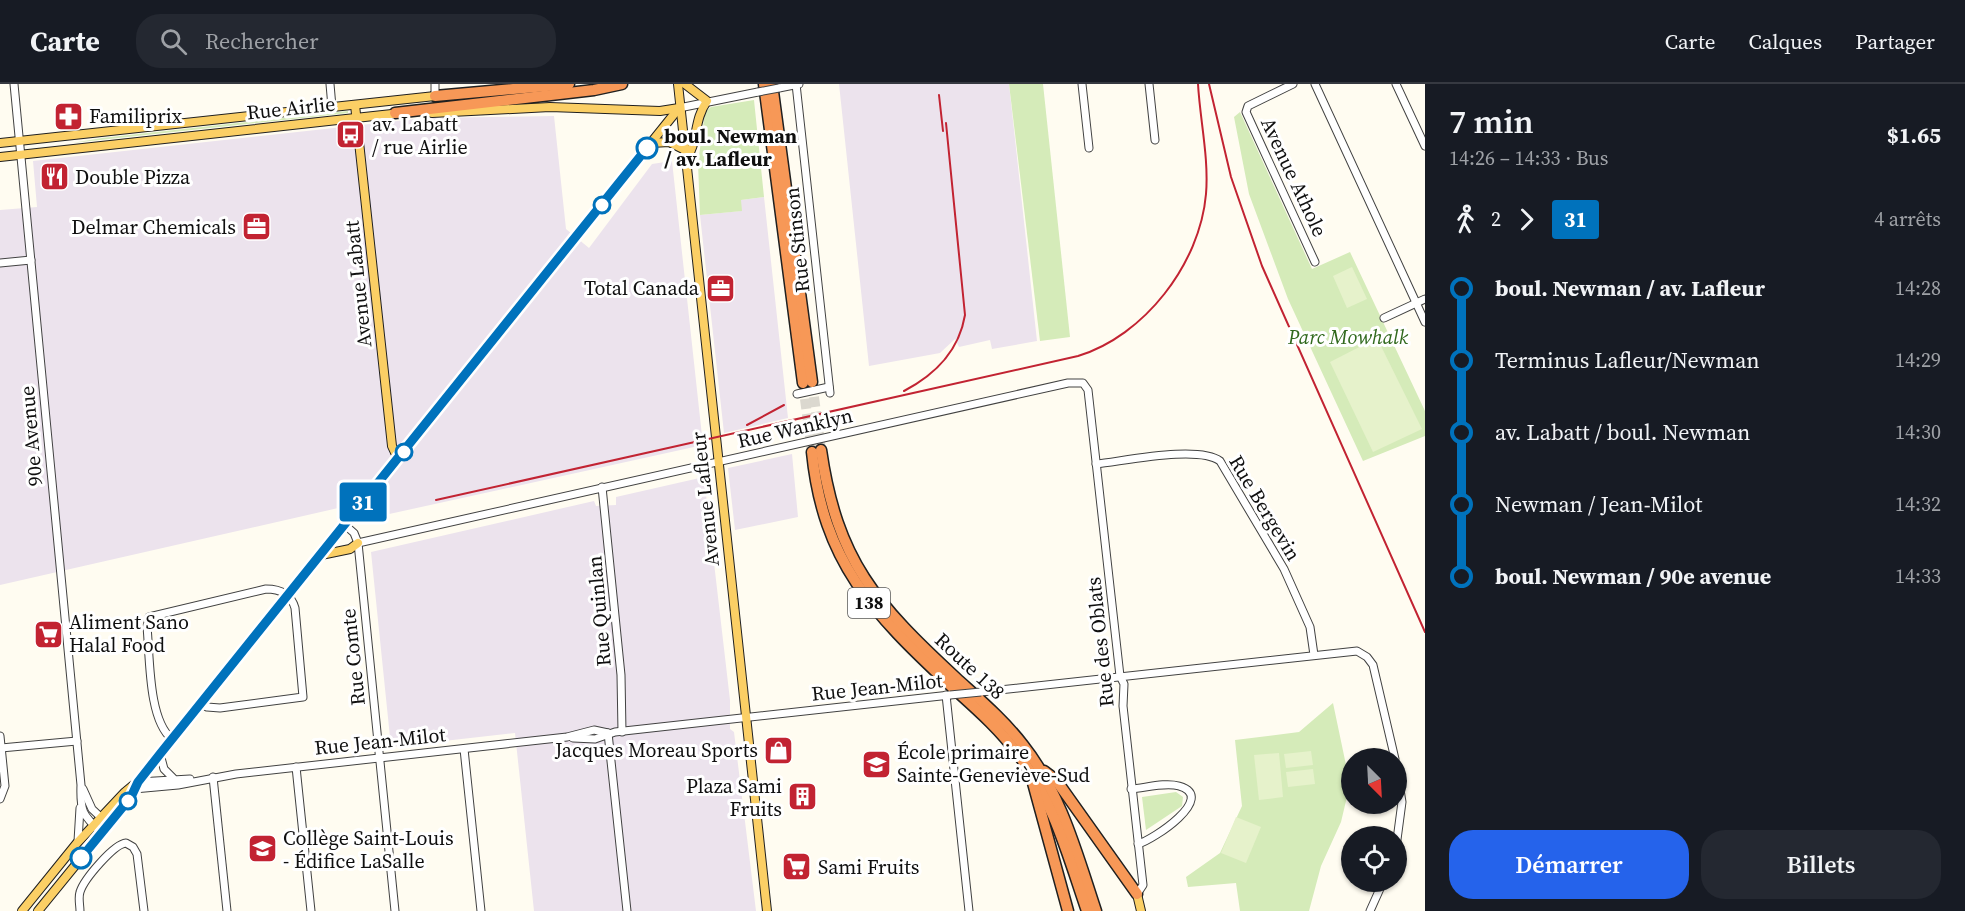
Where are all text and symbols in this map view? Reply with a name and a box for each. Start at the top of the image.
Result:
search box [136,14,556,68]
text: Carte [30,22,100,60]
icon: search [157,25,190,58]
text: Rechercher [205,26,319,56]
text: Carte [1665,27,1715,56]
text: Calques [1748,27,1822,56]
text: Partager [1855,27,1935,56]
street label: Rue Airlie [245,89,337,127]
text: 7 min [1449,99,1534,144]
pharmacy icon: Familiprix [52,100,84,132]
place label: Familiprix [89,102,183,130]
place label: av. Labatt / rue Airlie [372,110,468,161]
street label: Avenue Athole [1254,113,1334,241]
bus stop icon: av. Labatt / rue Airlie [335,119,367,151]
text: $1.65 [1887,120,1941,150]
place label: boul. Newman / av. Lafleur [664,122,797,173]
marker: boul. Newman / av. Lafleur [636,137,658,159]
text: 14:26 – 14:33 · Bus [1449,144,1608,172]
restaurant icon: Double Pizza [38,161,70,193]
place label: Double Pizza [75,163,191,191]
street label: Rue Stinson [778,186,816,294]
unlabelled marker [593,196,611,214]
icon: walk [1449,203,1482,236]
icon: forward [1510,203,1543,236]
text: 2 [1491,205,1501,233]
text: 31 [1564,205,1587,234]
text: 4 arrêts [1874,205,1941,233]
office icon: Delmar Chemicals [241,211,273,243]
place label: Delmar Chemicals [71,213,236,241]
street label: Avenue Labatt [337,219,379,349]
office icon: Total Canada [704,272,736,304]
text: boul. Newman / av. Lafleur [1495,273,1765,303]
place label: Total Canada [584,274,700,302]
text: 14:28 [1895,274,1941,302]
park label: Parc Mowhalk [1287,323,1409,351]
text: Terminus Lafleur/Newman [1495,345,1760,375]
text: 14:29 [1895,346,1941,374]
street label: 90e Avenue [13,385,49,487]
street label: Rue Wanklyn [735,401,855,455]
text: av. Labatt / boul. Newman [1495,417,1750,447]
text: 14:30 [1895,418,1941,446]
street label: Avenue Lafleur [684,430,726,568]
unlabelled marker [395,443,413,461]
street label: Rue Bergevin [1222,450,1308,566]
line badge: 31 [336,482,390,522]
text: 31 [352,488,374,517]
text: Newman / Jean-Milot [1495,489,1702,519]
text: 14:32 [1895,490,1941,518]
street label: Rue Quinlan [580,555,618,667]
text: boul. Newman / 90e avenue [1495,561,1771,591]
text: 14:33 [1895,562,1941,590]
street label: Rue des Oblats [1079,576,1121,708]
road number: 138 [848,588,890,618]
street label: Rue Comte [334,607,372,707]
place label: Aliment Sano Halal Food [69,608,189,659]
supermarket icon: Aliment Sano Halal Food [32,618,64,650]
street label: Route 138 [929,626,1011,706]
street label: Rue Jean-Milot [810,666,944,708]
street label: Rue Jean-Milot [313,720,447,762]
shop icon: Jacques Moreau Sports [763,734,795,766]
place label: Jacques Moreau Sports [554,736,758,764]
place label: École primaire Sainte-Geneviève-Sud [897,738,1091,789]
school or university icon: École primaire Sainte-Geneviève-Sud [860,748,892,780]
north arrow [1341,748,1407,814]
map controls [1341,748,1407,892]
place label: Plaza Sami Fruits [686,772,782,823]
building icon: Plaza Sami Fruits [787,781,819,813]
unlabelled marker [119,792,137,810]
place label: Collège Saint-Louis - Édifice LaSalle [283,824,454,875]
button: locate [1341,826,1407,892]
button: Démarrer [1449,830,1689,899]
button: Billets [1701,830,1941,899]
school or university icon: Collège Saint-Louis - Édifice LaSalle [246,833,278,865]
unlabelled marker [70,847,92,869]
supermarket icon: Sami Fruits [781,851,813,883]
place label: Sami Fruits [818,853,919,881]

